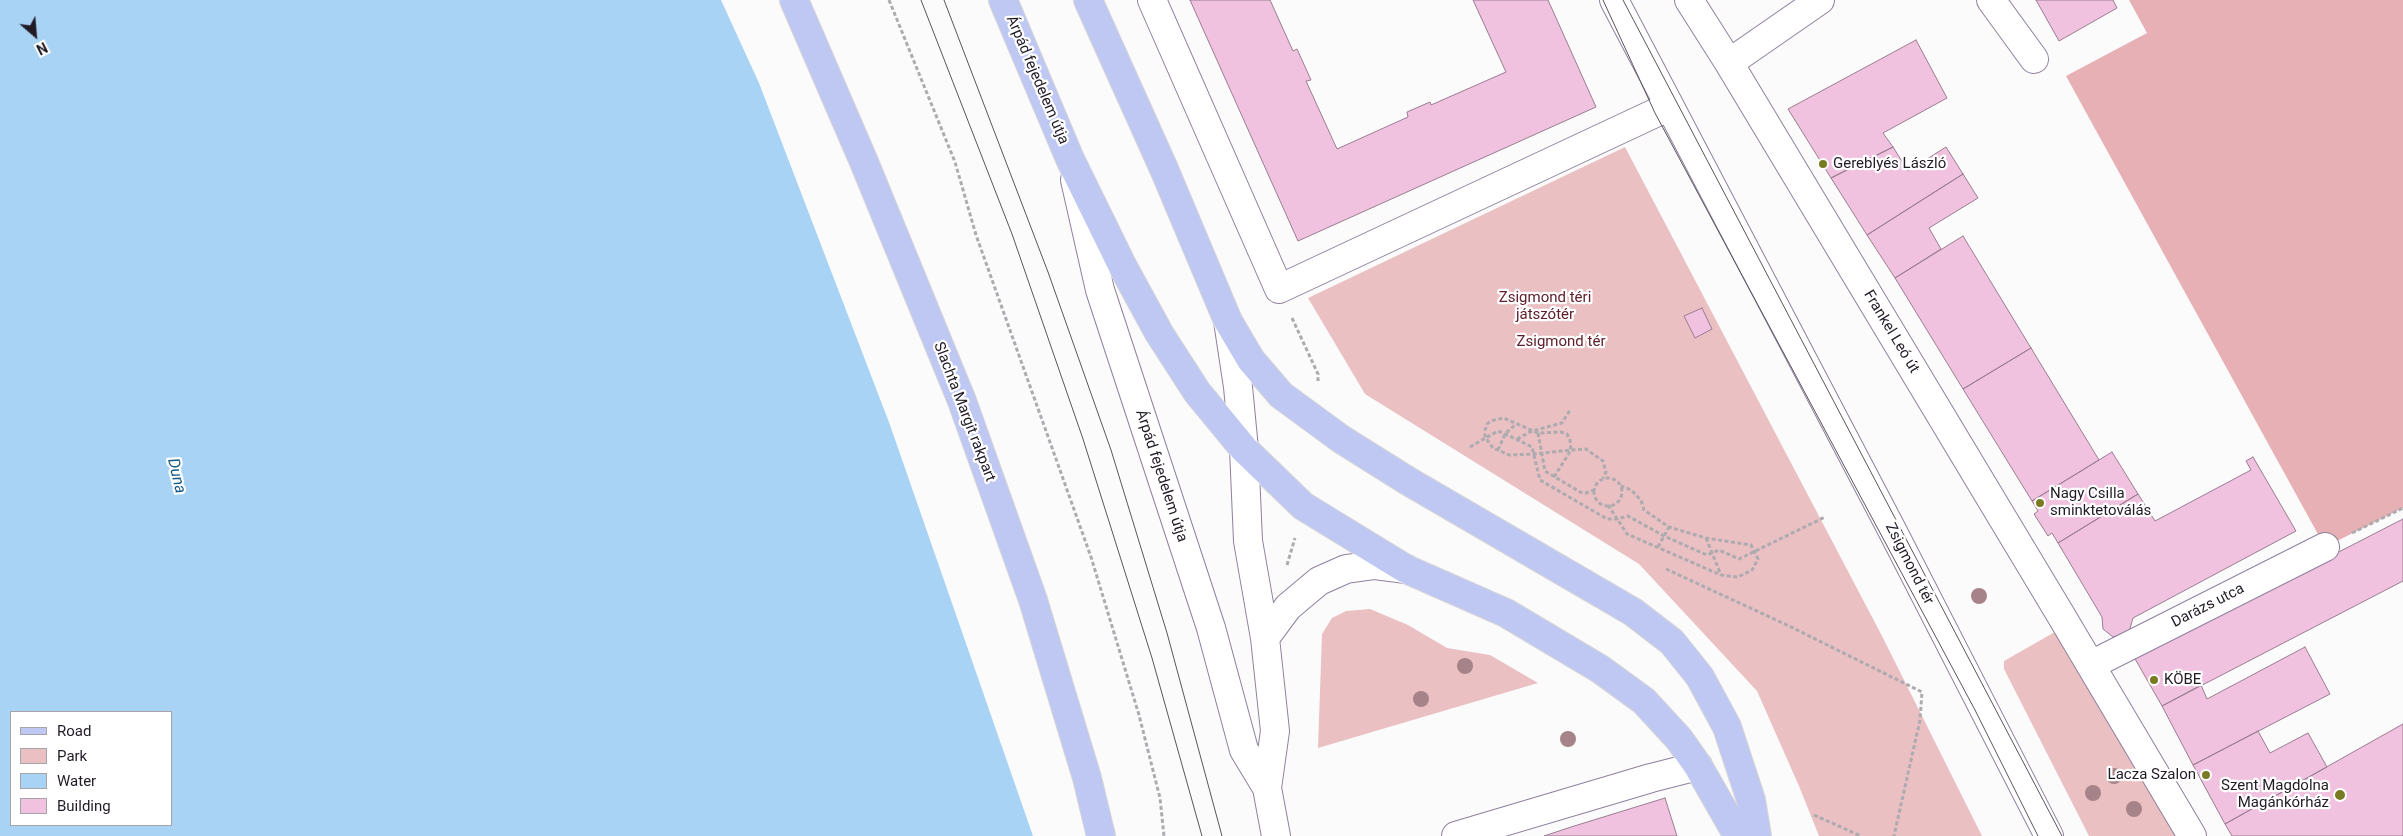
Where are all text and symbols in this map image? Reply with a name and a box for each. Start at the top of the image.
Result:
north arrow [10,10,60,60]
street label: Árpád fejedelem útja [1002,13,1072,147]
text: N [34,39,50,58]
place label: Gereblyés László [1833,155,1946,173]
marker: Gereblyés László [1817,158,1829,170]
street label: Frankel Leó út [1859,287,1923,377]
park label: Zsigmond téri játszótér [1499,289,1591,324]
park label: Zsigmond tér [1517,333,1605,351]
street label: Slachta Margit rakpart [929,340,999,484]
street label: Árpád fejedelem útja [1131,408,1191,544]
water label: Duna [163,456,189,496]
place label: Nagy Csilla sminktetoválás [2050,485,2151,520]
marker: Nagy Csilla sminktetoválás [2034,497,2046,509]
street label: Zsigmond tér [1881,520,1937,608]
street label: Darázs utca [2169,580,2247,632]
place label: KÖBE [2164,671,2201,689]
marker: KÖBE [2148,674,2160,686]
legend [10,711,172,826]
text: Road [57,722,91,740]
text: Park [57,747,87,765]
place label: Lacza Szalon [2108,766,2196,784]
marker: Lacza Szalon [2200,769,2212,781]
text: Water [57,772,96,790]
place label: Szent Magdolna Magánkórház [2221,777,2329,812]
marker: Szent Magdolna Magánkórház [2333,788,2347,802]
text: Building [57,797,111,815]

